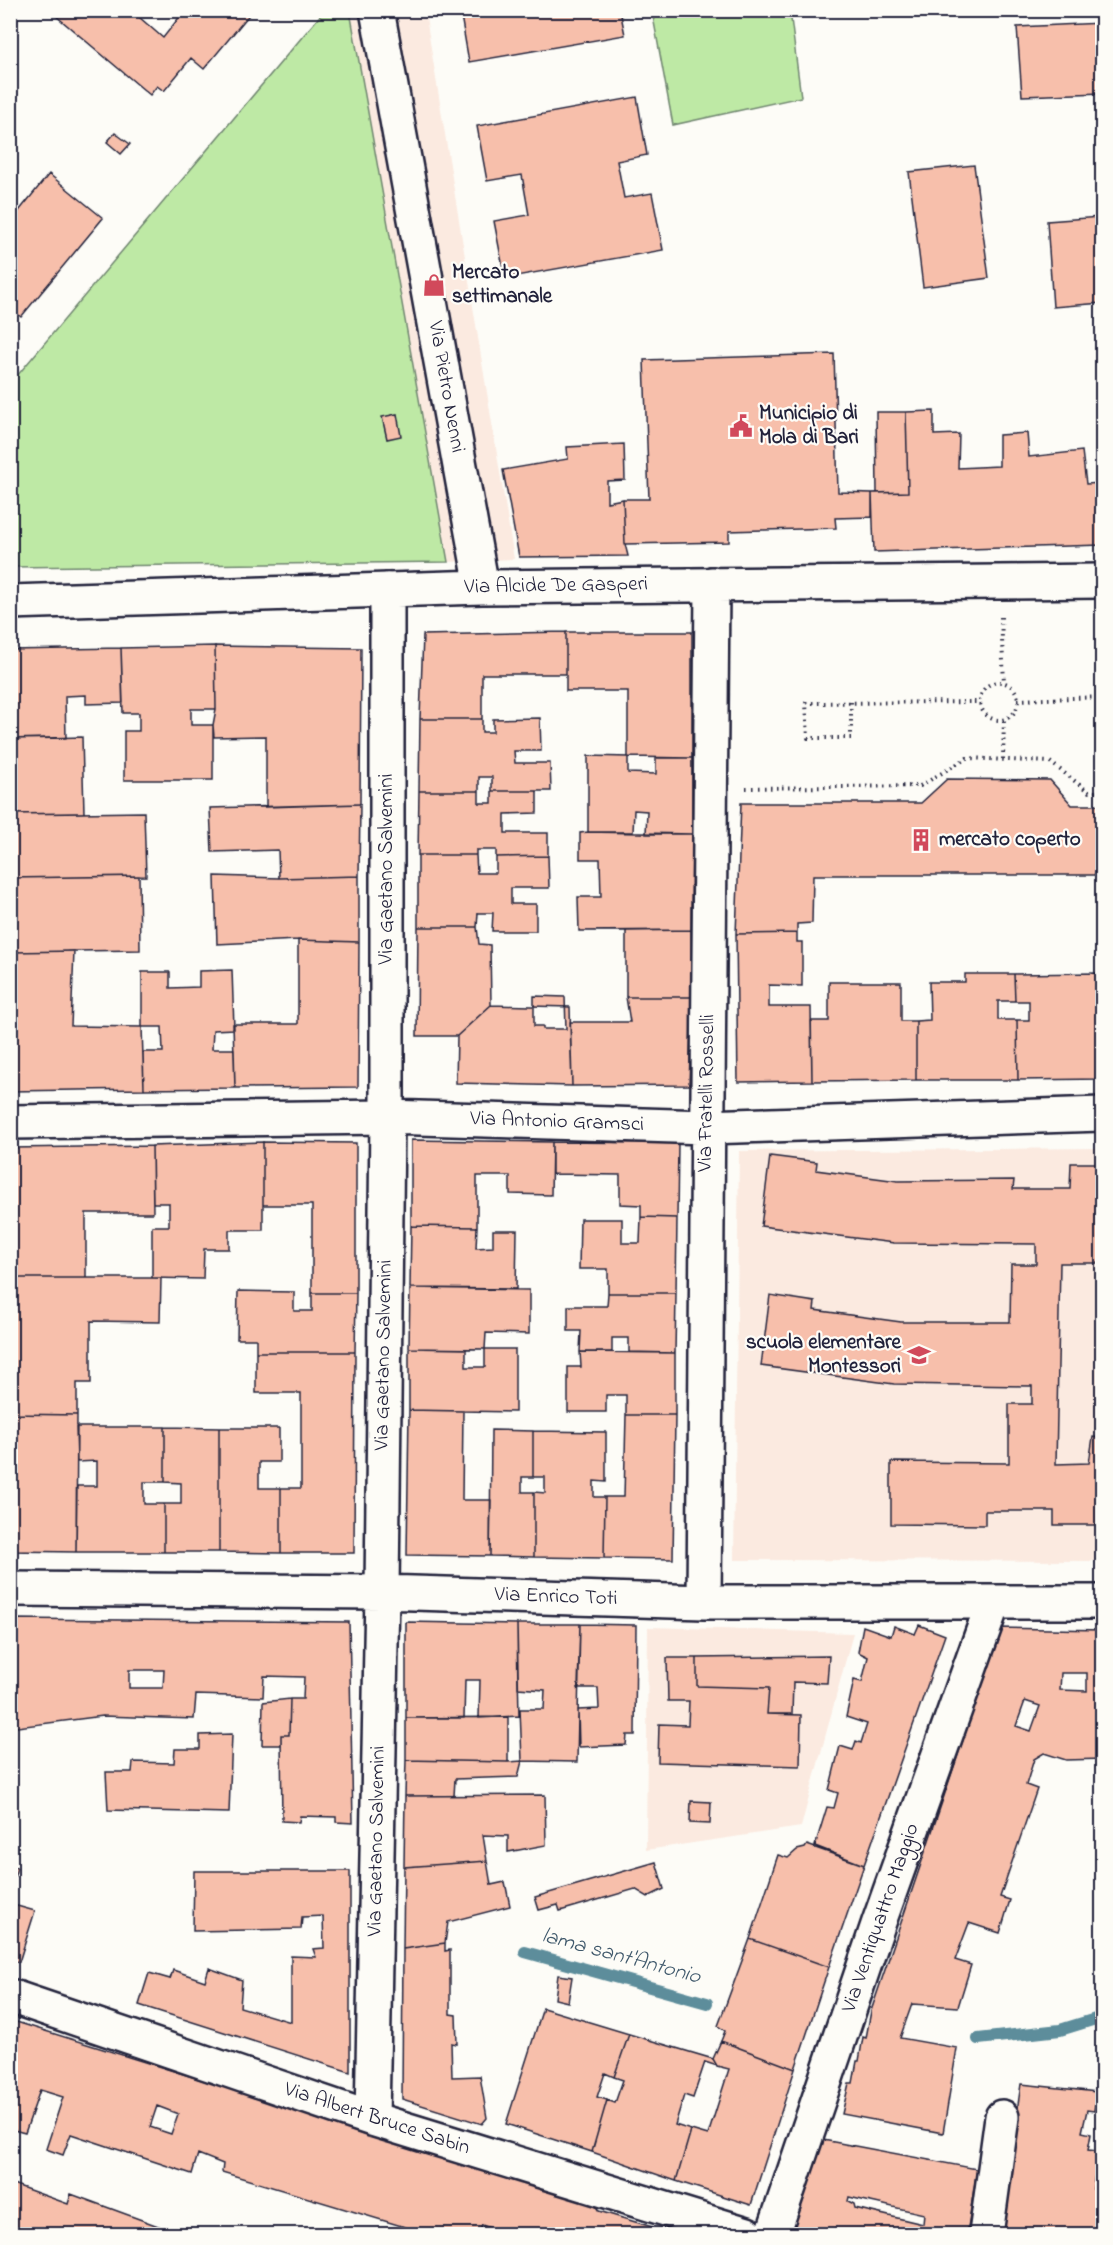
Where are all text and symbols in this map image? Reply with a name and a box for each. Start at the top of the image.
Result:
place label: Mercato settimanale [452,258,553,312]
shop icon: Mercato settimanale [421,272,447,298]
street label: Via Pietro Nenni [419,318,472,455]
place label: Municipio di Mola di Bari [759,399,859,453]
public building icon: Municipio di Mola di Bari [728,413,754,439]
street label: Via Alcide De Gasperi [463,569,648,603]
street label: Via Gaetano Salvemini [372,774,402,965]
place label: mercato coperto [939,825,1081,855]
building icon: mercato coperto [908,827,934,853]
street label: Via Fratelli Rosselli [691,1014,723,1173]
street label: Via Antonio Gramsci [469,1104,644,1140]
street label: Via Gaetano Salvemini [367,1259,401,1452]
place label: scuola elementare Montessori [746,1328,902,1382]
school or university icon: scuola elementare Montessori [906,1342,932,1368]
street label: Via Enrico Toti [493,1580,618,1614]
street label: Via Gaetano Salvemini [360,1745,394,1938]
street label: Via Ventiquattro Maggio [834,1819,929,2018]
water label: lama sant'Antonio [538,1920,705,1994]
street label: Via Albert Bruce Sabin [279,2074,474,2163]

